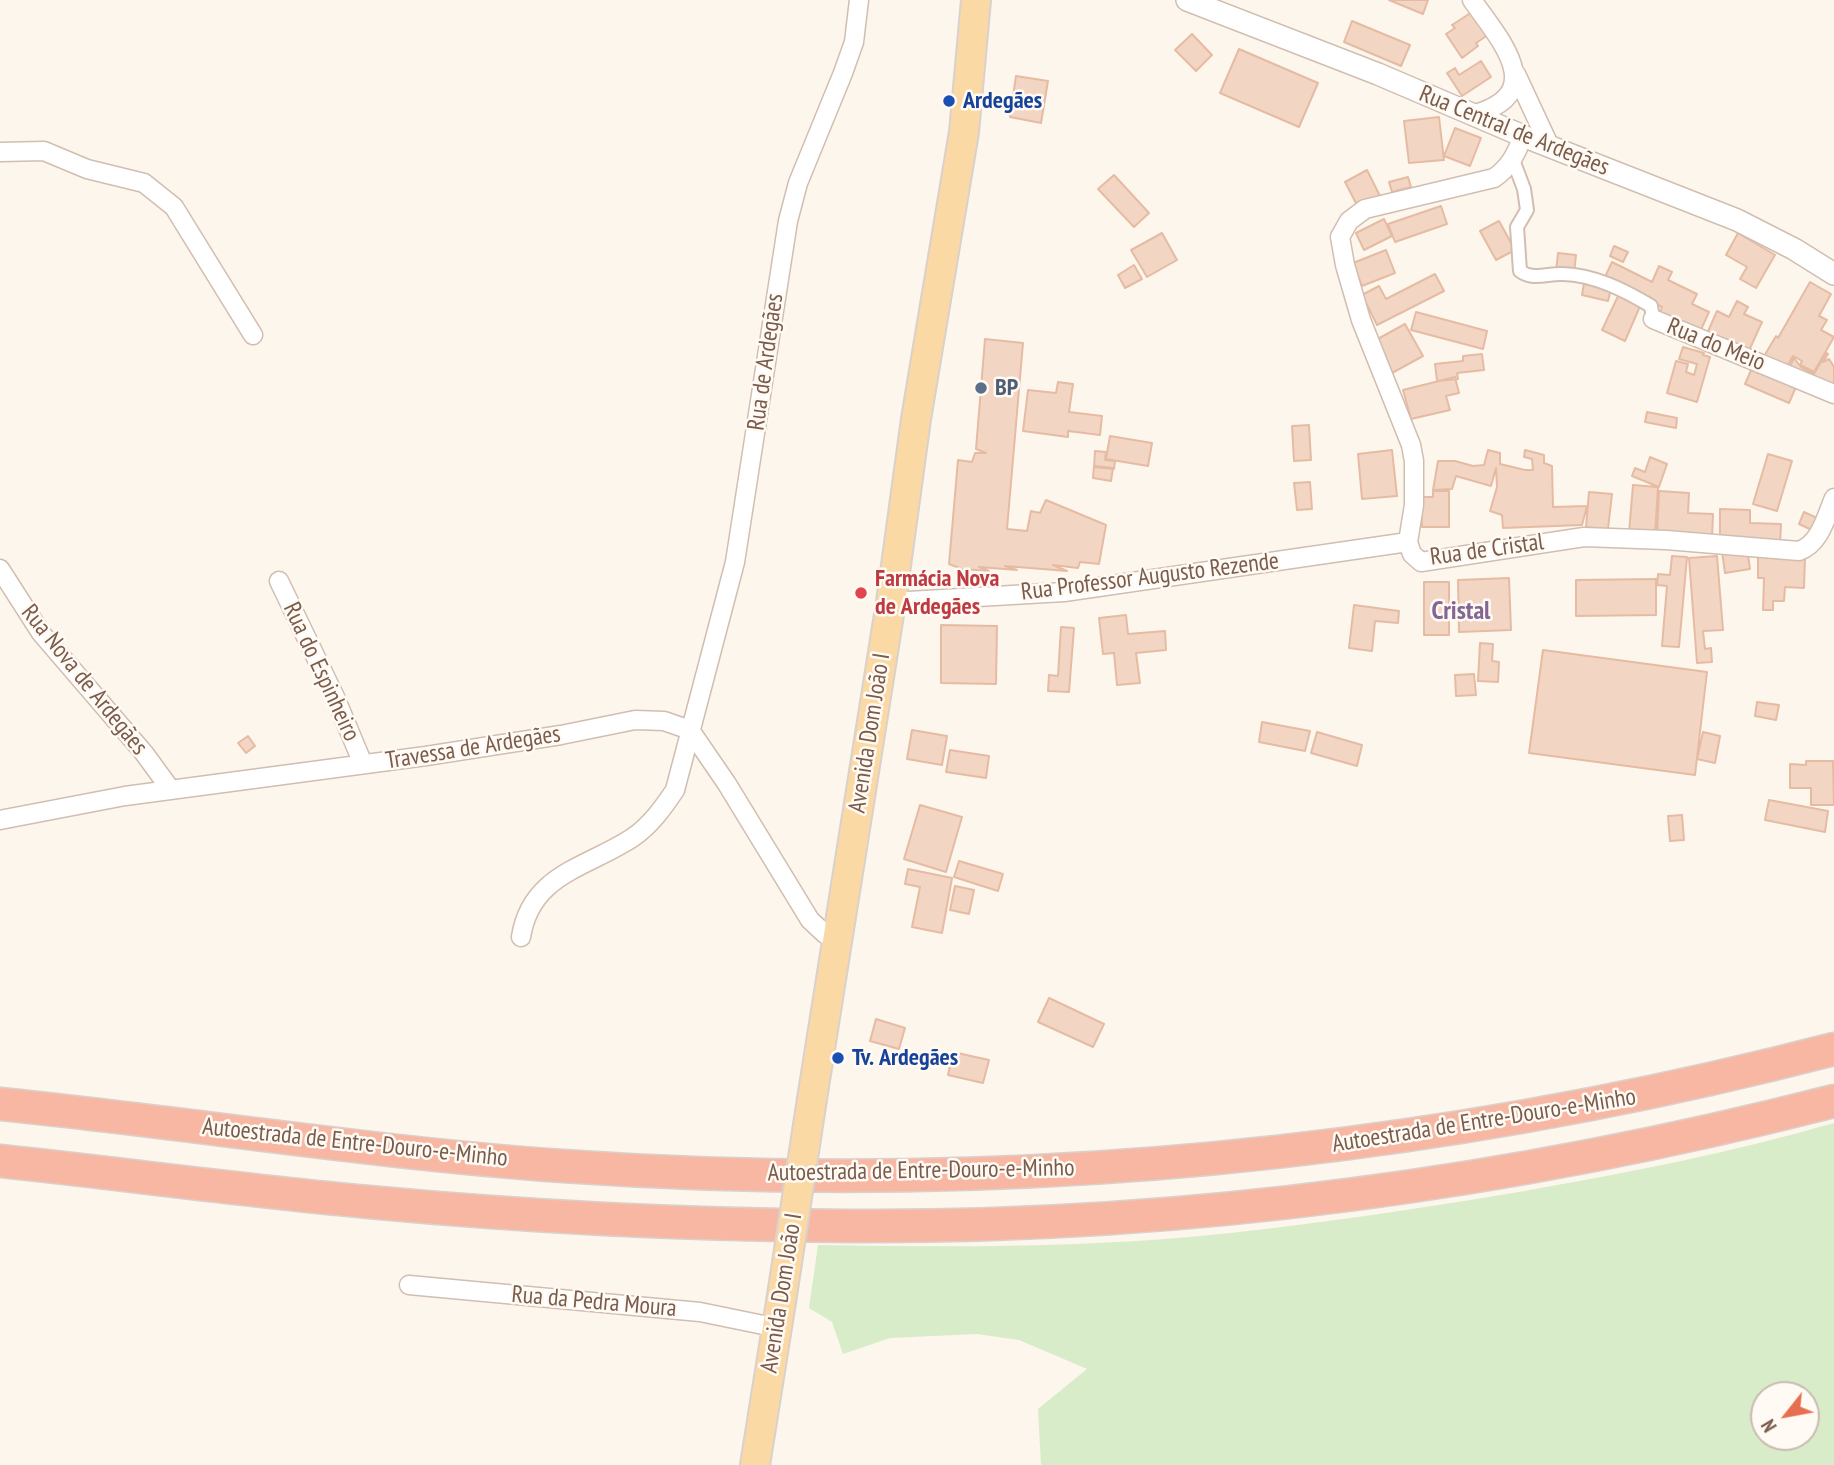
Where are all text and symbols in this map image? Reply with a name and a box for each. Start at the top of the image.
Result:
street label: Rua Central de Ardegães [1415,80,1613,182]
place label: Ardegães [963,87,1042,115]
marker: Ardegães [941,93,957,109]
street label: Rua de Ardegães [742,292,790,432]
street label: Rua do Meio [1663,312,1769,378]
place label: BP [995,374,1018,402]
marker: BP [973,380,989,396]
street label: Rua de Cristal [1428,528,1546,572]
street label: Rua Professor Augusto Rezende [1019,547,1281,607]
place label: Farmácia Nova de Ardegães [875,565,999,621]
marker: Farmácia Nova de Ardegães [853,585,869,601]
district label: Cristal [1432,596,1490,628]
street label: Rua do Espinheiro [276,598,366,746]
street label: Rua Nova de Ardegães [15,599,153,761]
street label: Avenida Dom João I [843,651,897,815]
street label: Travessa de Ardegães [384,720,562,776]
place label: Tv. Ardegães [852,1044,958,1072]
marker: Tv. Ardegães [830,1050,846,1066]
street label: Autoestrada de Entre-Douro-e-Minho [1330,1083,1638,1159]
street label: Autoestrada de Entre-Douro-e-Minho [201,1113,509,1173]
street label: Autoestrada de Entre-Douro-e-Minho [767,1154,1075,1188]
street label: Avenida Dom João I [755,1211,809,1375]
street label: Rua da Pedra Moura [510,1280,678,1324]
north arrow [1750,1381,1820,1451]
text: N [1756,1415,1782,1436]

